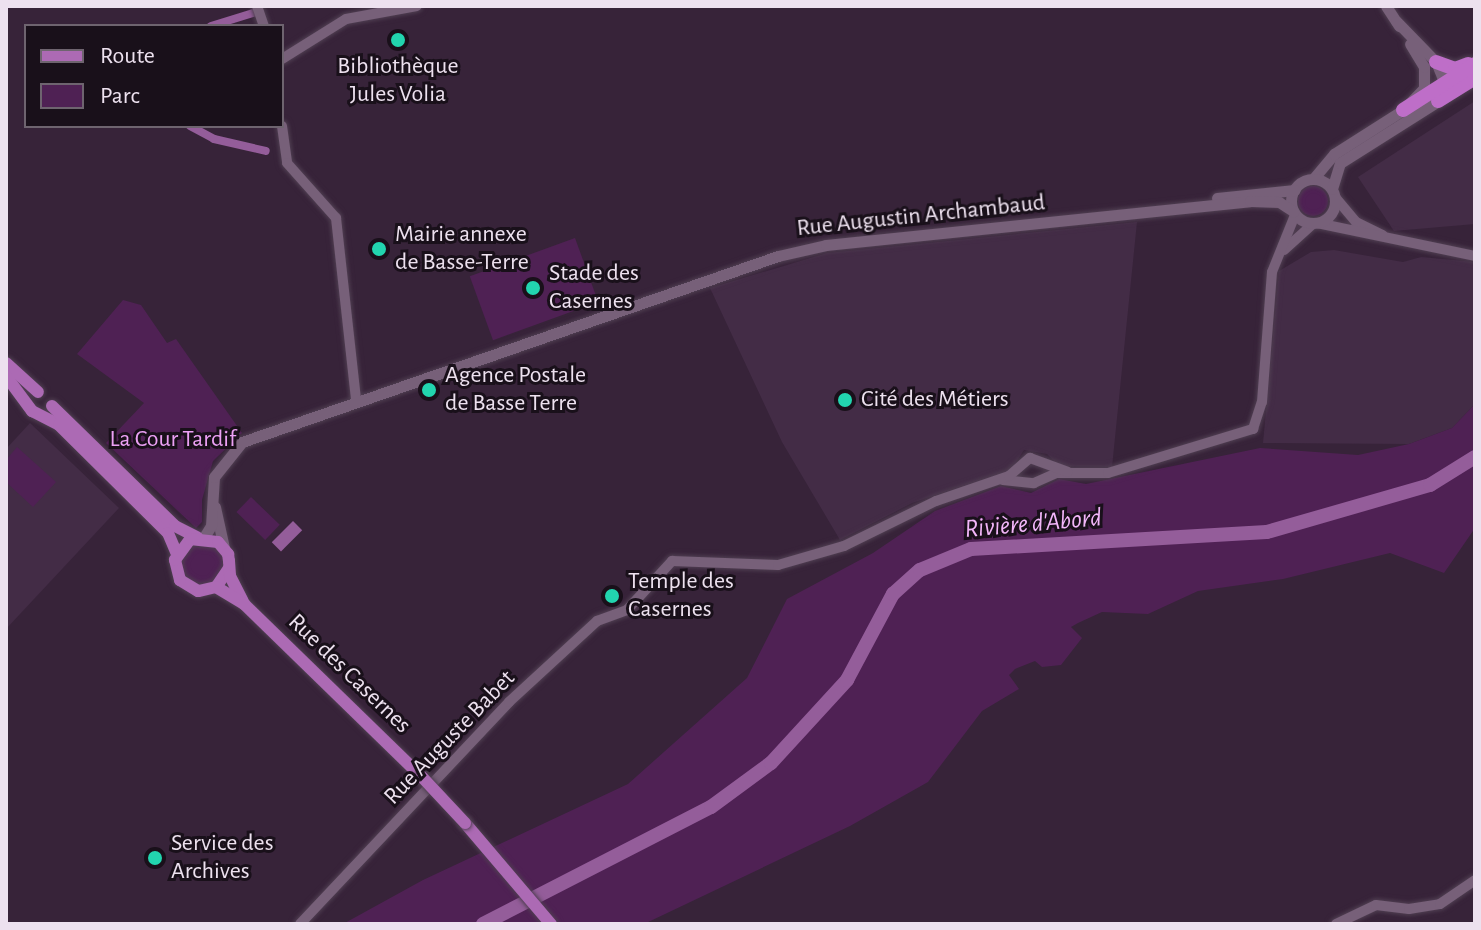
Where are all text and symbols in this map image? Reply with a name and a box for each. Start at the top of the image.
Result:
legend [24,24,284,128]
marker: Bibliothèque Jules Volia [389,31,407,49]
text: Route [100,44,155,68]
place label: Bibliothèque Jules Volia [337,53,459,109]
text: Parc [100,84,140,108]
street label: Rue Augustin Archambaud [795,189,1047,243]
place label: Mairie annexe de Basse-Terre [395,221,529,277]
marker: Mairie annexe de Basse-Terre [370,240,388,258]
place label: Stade des Casernes [549,260,639,316]
marker: Stade des Casernes [524,279,542,297]
place label: Agence Postale de Basse Terre [445,362,586,418]
marker: Agence Postale de Basse Terre [420,381,438,399]
place label: Cité des Métiers [861,386,1009,414]
marker: Cité des Métiers [836,391,854,409]
park label: La Cour Tardif [110,426,236,454]
water label: Rivière d'Abord [963,502,1103,546]
place label: Temple des Casernes [628,568,734,624]
marker: Temple des Casernes [603,587,621,605]
street label: Rue des Casernes [281,608,417,740]
street label: Rue Auguste Babet [379,665,521,811]
place label: Service des Archives [171,830,274,886]
marker: Service des Archives [146,849,164,867]

